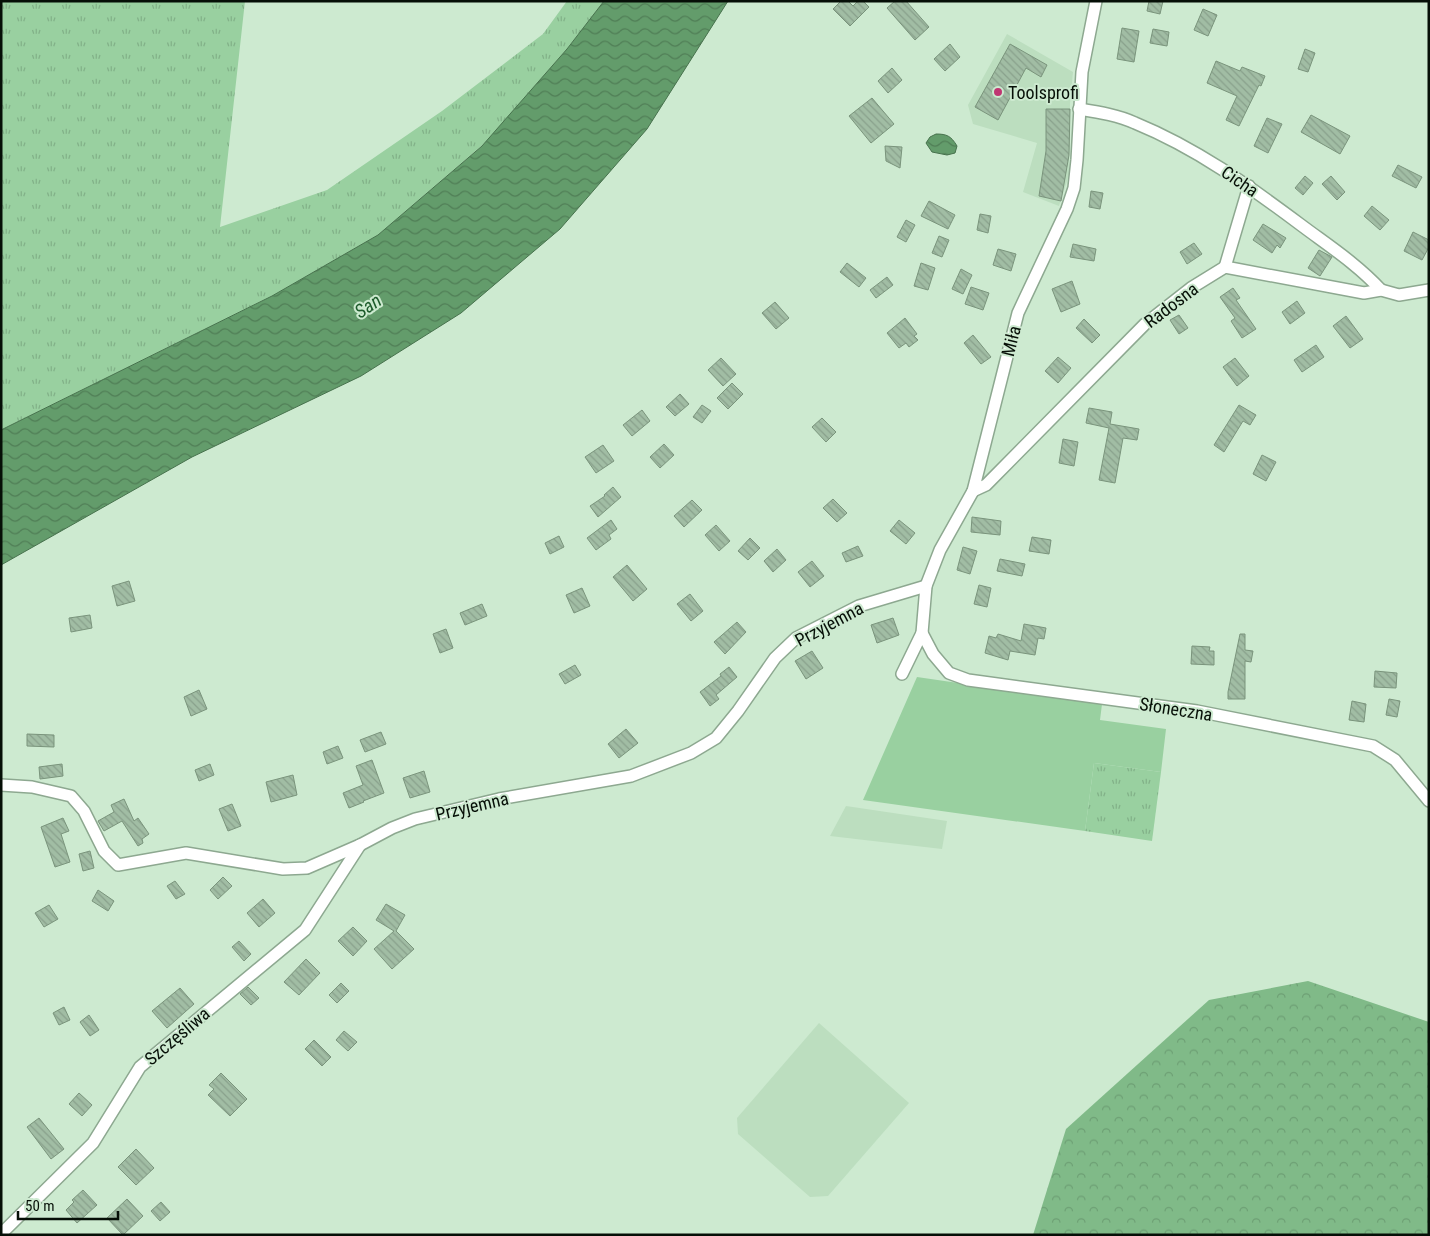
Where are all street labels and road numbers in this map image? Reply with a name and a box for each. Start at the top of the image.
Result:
street label: Cicha [1218,161,1262,201]
street label: Radosna [1140,278,1202,332]
street label: Miła [997,323,1025,359]
street label: Przyjemna [791,597,867,651]
street label: Słoneczna [1138,693,1214,725]
street label: Przyjemna [433,787,511,825]
street label: Szczęśliwa [140,1003,214,1069]

